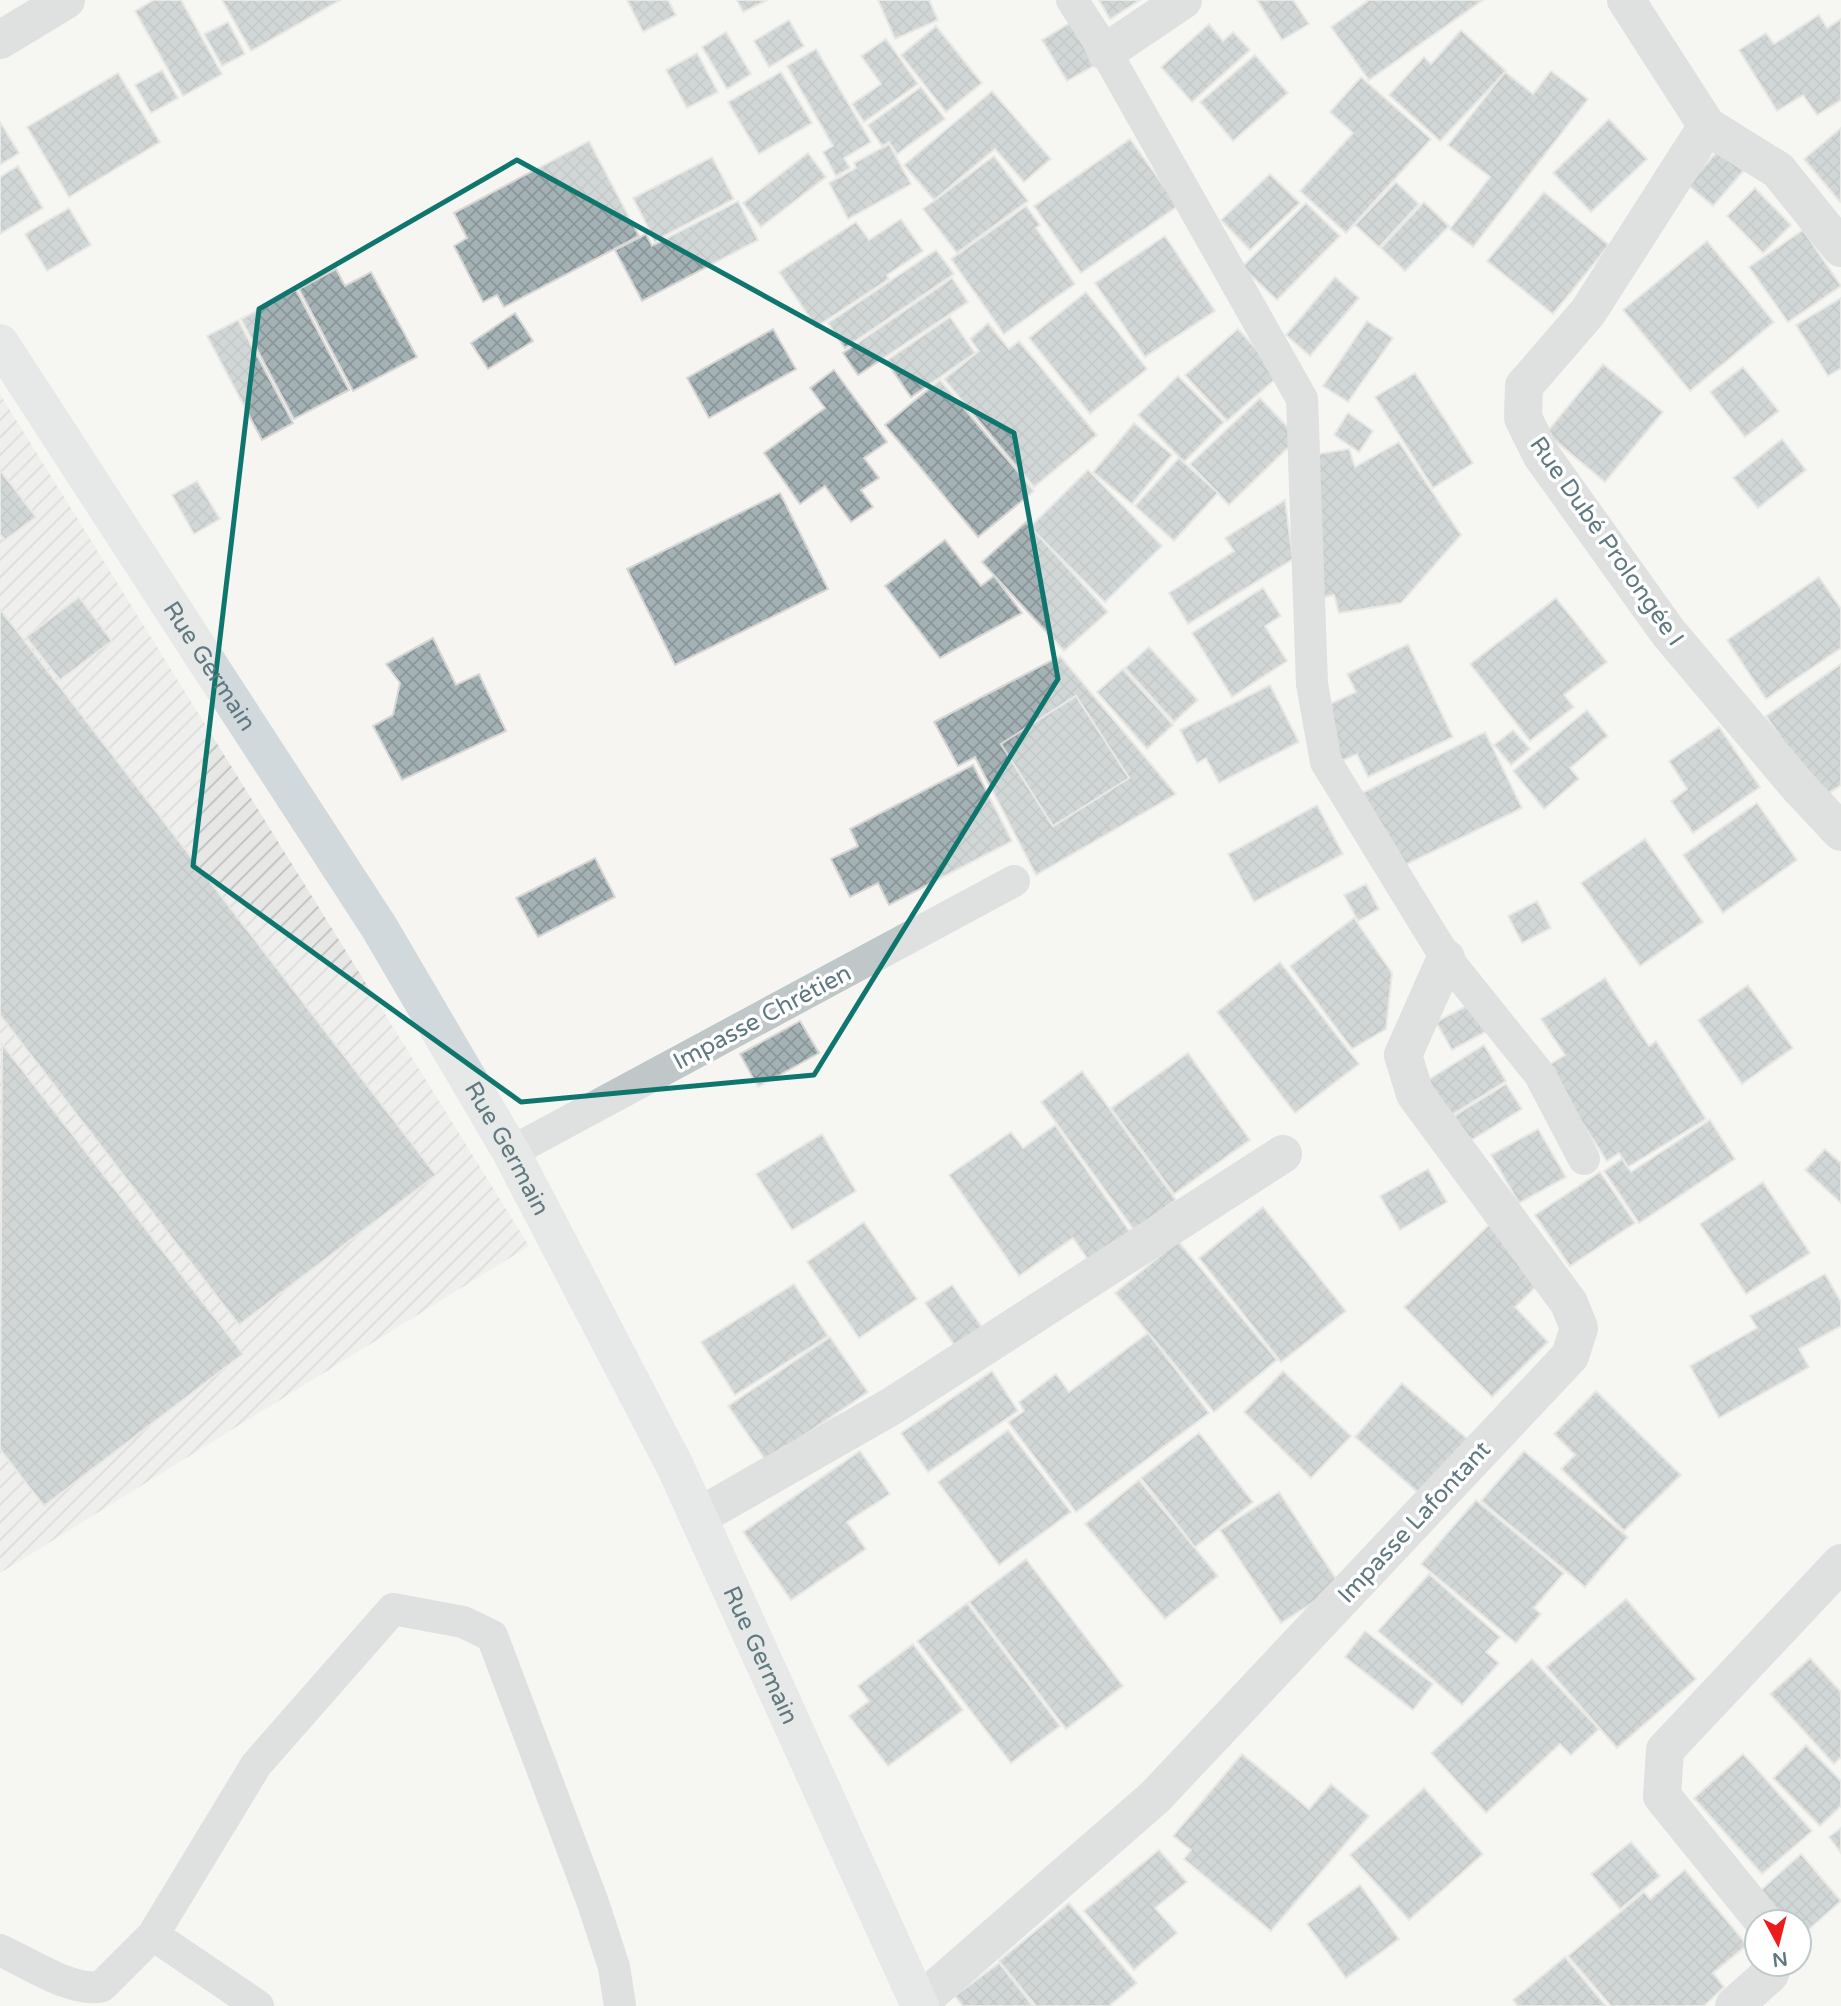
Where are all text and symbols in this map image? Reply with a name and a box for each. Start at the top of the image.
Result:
street label: Rue Dubé Prolongée I [1523,431,1690,652]
street label: Rue Germain [157,596,262,736]
street label: Impasse Chrétien [668,958,856,1077]
street label: Rue Germain [458,1076,555,1220]
street label: Impasse Lafontant [1332,1435,1497,1609]
street label: Rue Germain [716,1582,804,1729]
north arrow [1743,1908,1813,1978]
text: N [1771,1947,1789,1971]

